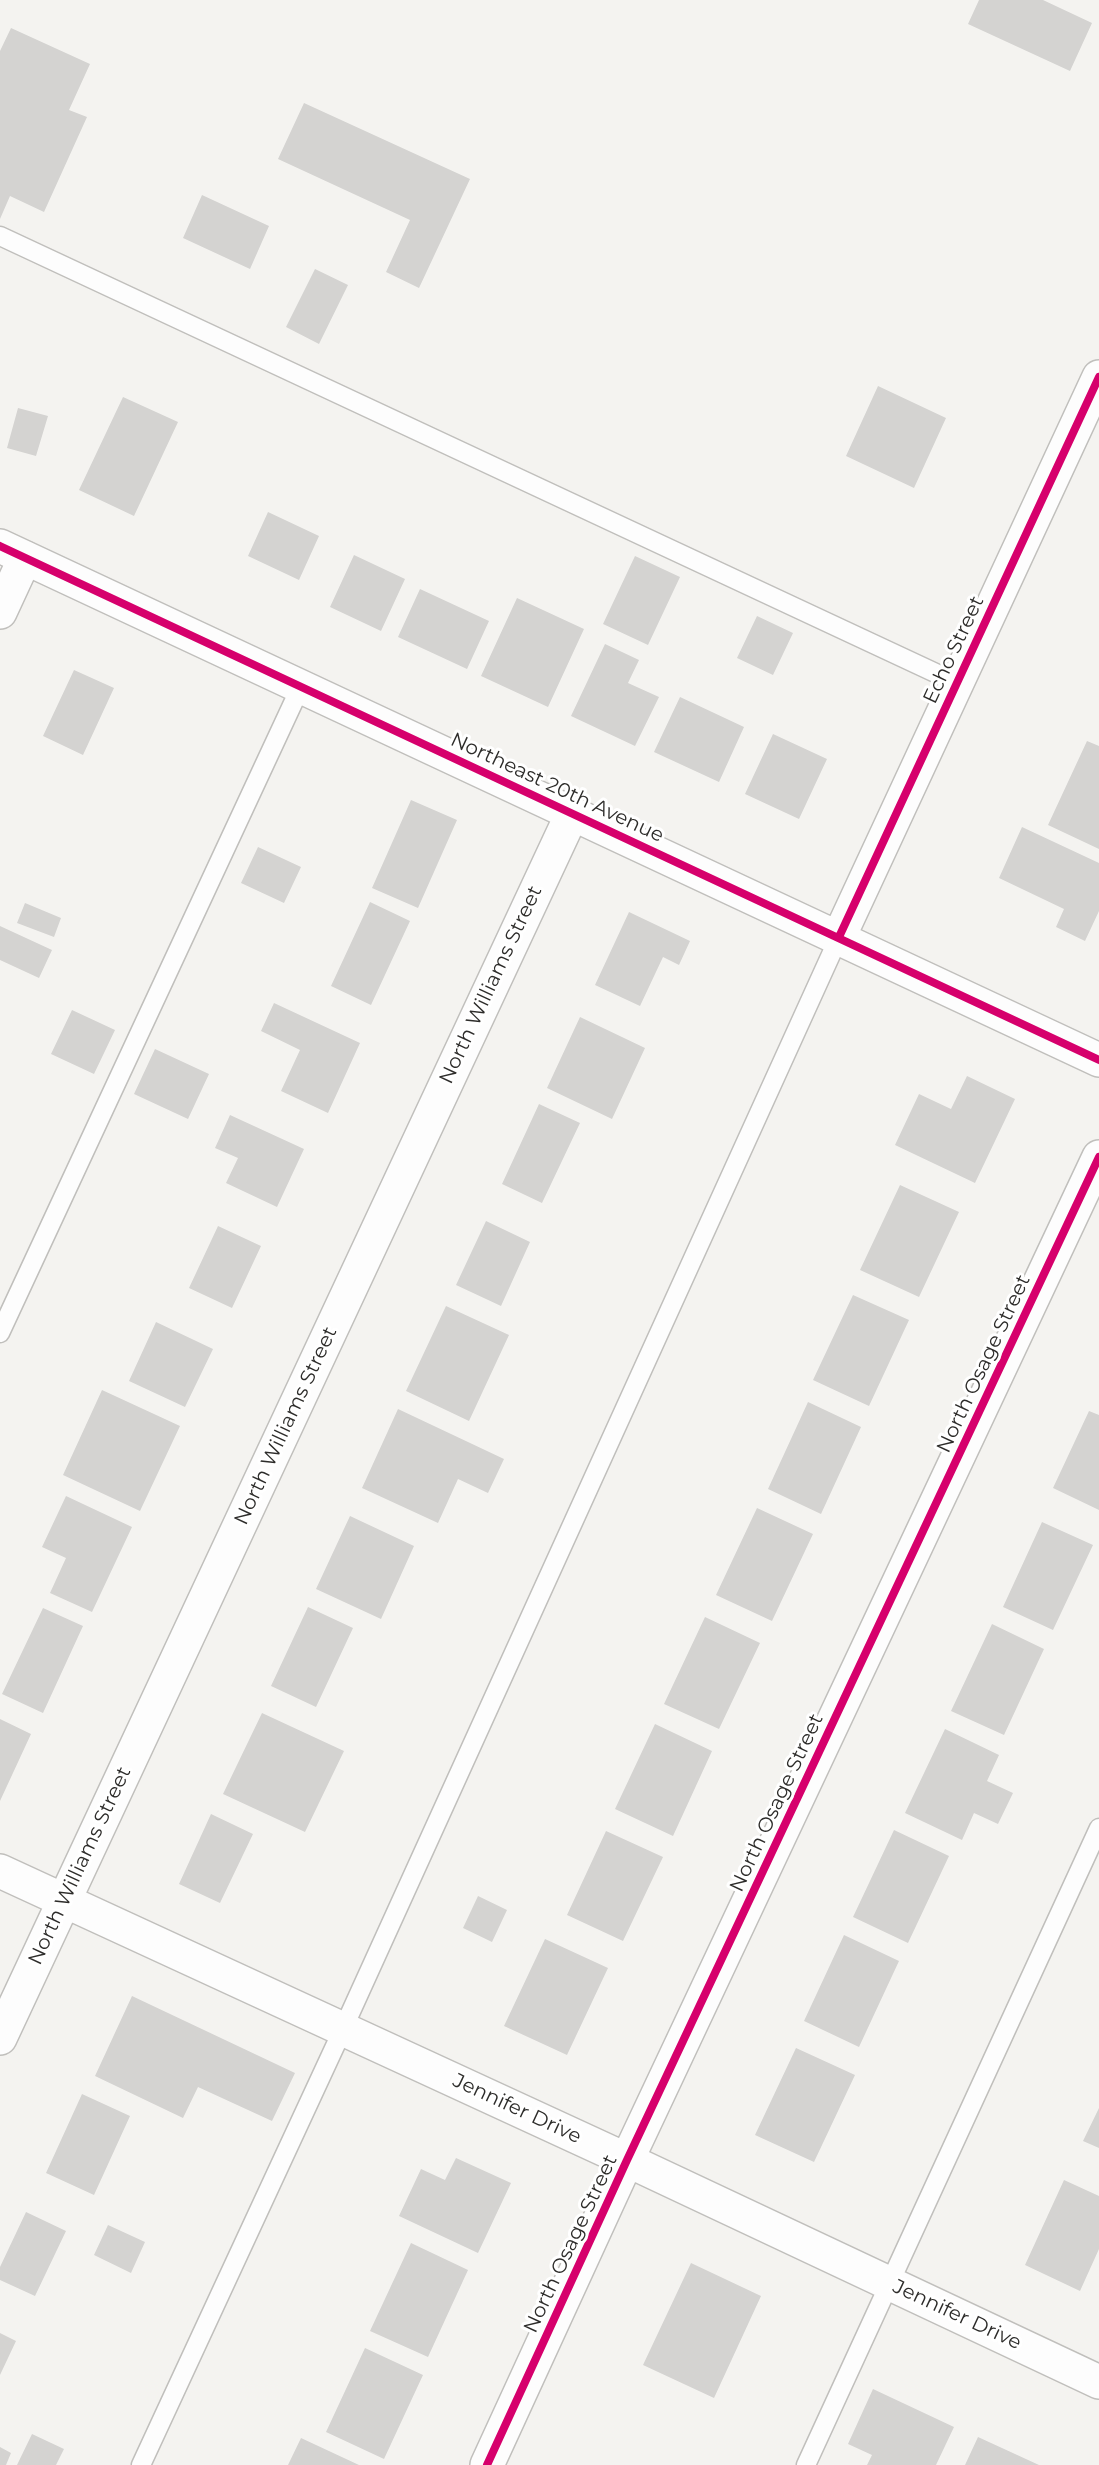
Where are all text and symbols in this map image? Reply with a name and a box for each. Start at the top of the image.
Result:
street label: Echo Street [919,592,989,708]
street label: Northeast 20th Avenue [447,728,667,848]
street label: North Williams Street [435,882,547,1088]
street label: North Osage Street [932,1271,1036,1457]
street label: North Williams Street [230,1323,342,1529]
street label: North Osage Street [725,1710,829,1896]
street label: North Williams Street [24,1763,136,1969]
street label: Jennifer Drive [449,2069,585,2149]
street label: North Osage Street [519,2151,623,2337]
street label: Jennifer Drive [889,2275,1025,2355]

